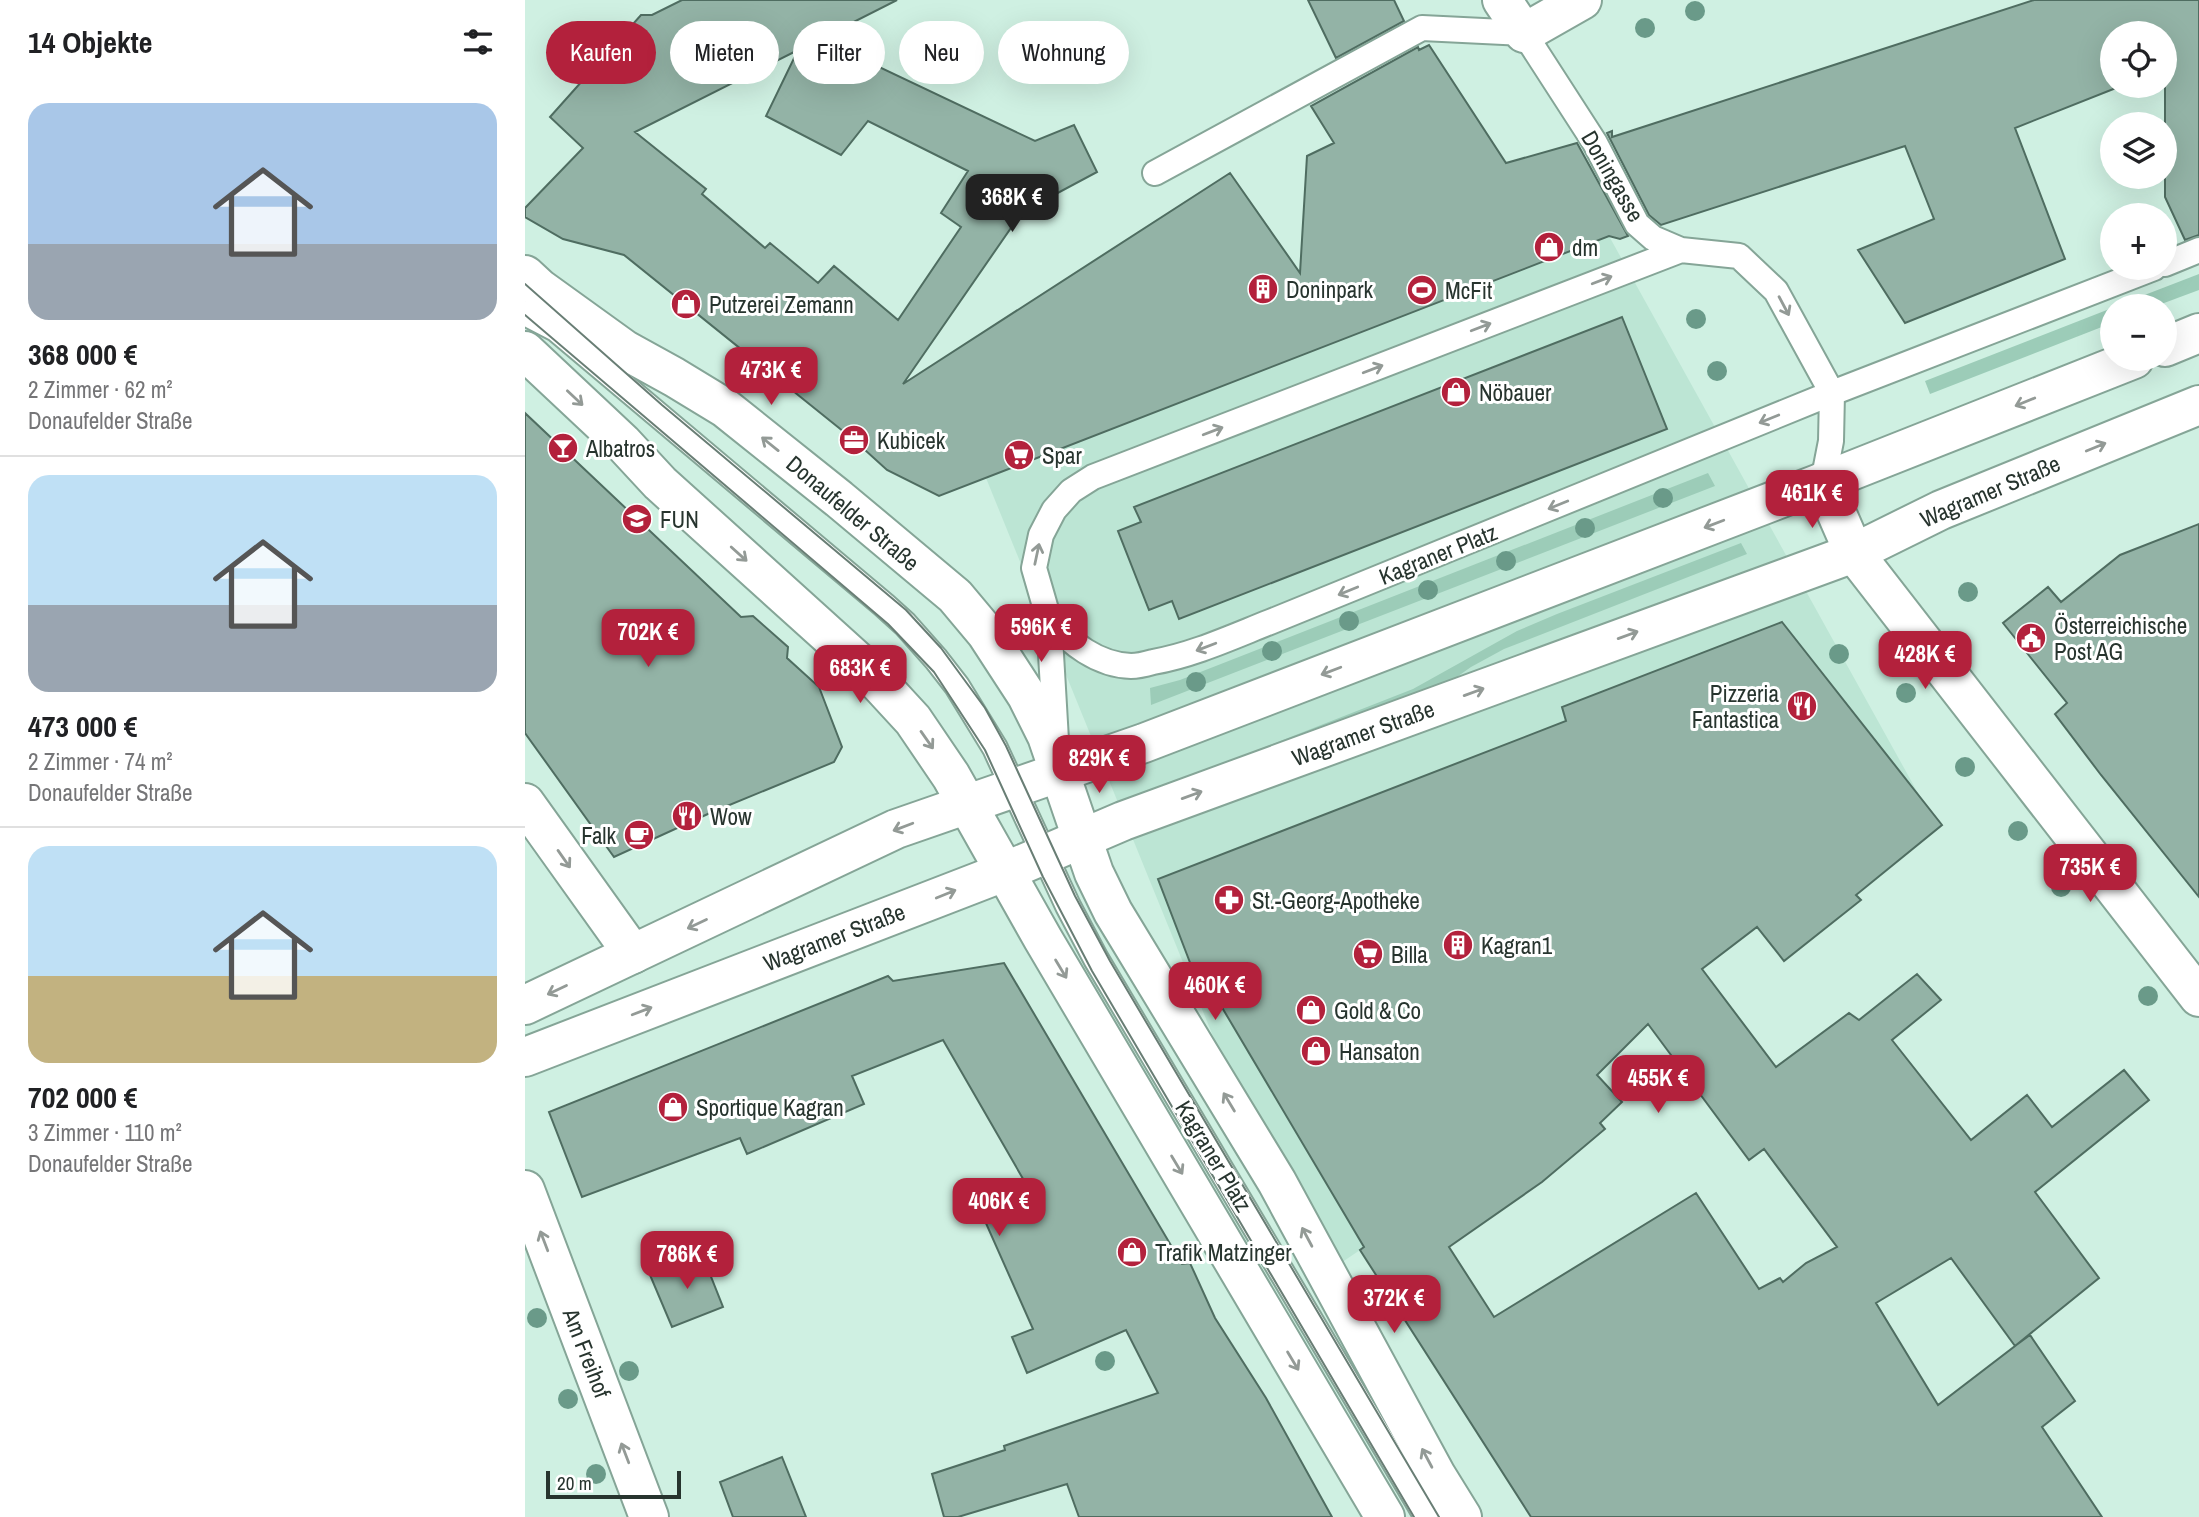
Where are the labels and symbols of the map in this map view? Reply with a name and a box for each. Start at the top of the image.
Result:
street label: Doningasse [1574,125,1652,227]
pin: 368K € [955,174,1069,234]
shop icon: dm [1532,230,1566,264]
place label: dm [1572,232,1598,263]
building icon: Doninpark [1246,272,1280,306]
sports icon: McFit [1405,273,1439,307]
one-way arrow [1590,273,1612,286]
place label: Doninpark [1286,274,1374,305]
place label: McFit [1445,275,1492,306]
shop icon: Putzerei Zemann [669,287,703,321]
place label: Putzerei Zemann [709,289,854,320]
one-way arrow [1777,296,1791,316]
one-way arrow [1469,319,1491,332]
pin: 473K € [714,348,828,407]
one-way arrow [1362,361,1383,374]
shop icon: Nöbauer [1439,375,1473,409]
place label: Nöbauer [1479,377,1552,408]
one-way arrow [566,389,583,406]
one-way arrow [2015,396,2037,409]
one-way arrow [1759,413,1780,426]
office icon: Kubicek [837,423,871,457]
one-way arrow [1201,423,1223,436]
place label: Kubicek [877,425,946,456]
bar icon: Albatros [546,431,580,465]
place label: Albatros [585,433,655,464]
one-way arrow [761,436,779,451]
supermarket icon: Spar [1002,438,1036,472]
one-way arrow [2085,439,2107,452]
place label: Spar [1042,440,1083,471]
street label: Donaufelder Straße [780,448,926,578]
street label: Wagramer Straße [1915,448,2065,534]
pin: 461K € [1755,470,1869,530]
one-way arrow [1548,499,1570,512]
school or university icon: FUN [620,502,654,536]
place label: FUN [660,504,699,535]
street label: Kagraner Platz [1374,516,1502,592]
one-way arrow [1703,519,1725,532]
one-way arrow [1031,543,1045,566]
one-way arrow [730,546,748,562]
one-way arrow [1337,585,1359,598]
pin: 596K € [984,604,1098,664]
pin: 702K € [591,610,705,669]
place label: Österreichische Post AG [2054,610,2187,667]
public building icon: Österreichische Post AG [2014,621,2048,655]
one-way arrow [1617,628,1639,641]
pin: 428K € [1868,632,1982,691]
one-way arrow [1196,641,1218,654]
pin: 683K € [803,646,917,705]
one-way arrow [1320,666,1342,679]
place label: Pizzeria Fantastica [1692,678,1780,735]
one-way arrow [1463,685,1485,697]
restaurant icon: Pizzeria Fantastica [1785,689,1819,723]
street label: Wagramer Straße [1288,693,1438,773]
one-way arrow [920,730,934,749]
pin: 829K € [1042,736,1156,795]
one-way arrow [1180,788,1202,801]
restaurant icon: Wow [670,799,704,833]
place label: Wow [710,801,752,832]
cafe icon: Falk [622,818,656,852]
place label: Falk [581,820,617,851]
one-way arrow [892,821,914,834]
pin: 735K € [2033,844,2147,904]
one-way arrow [557,849,571,868]
pharmacy icon: St.-Georg-Apotheke [1212,883,1246,917]
place label: St.-Georg-Apotheke [1252,885,1420,916]
one-way arrow [935,886,956,899]
street label: Wagramer Straße [759,896,909,978]
one-way arrow [687,918,708,931]
building icon: Kagran1 [1441,928,1475,962]
place label: Kagran1 [1481,930,1553,961]
supermarket icon: Billa [1351,937,1385,971]
place label: Billa [1391,939,1428,970]
one-way arrow [1055,958,1069,978]
pin: 460K € [1158,962,1272,1022]
one-way arrow [547,984,568,998]
shop icon: Gold & Co [1294,993,1328,1027]
place label: Gold & Co [1334,995,1421,1026]
one-way arrow [631,1003,653,1016]
shop icon: Hansaton [1299,1034,1333,1068]
place label: Hansaton [1339,1036,1420,1067]
pin: 455K € [1601,1056,1715,1115]
shop icon: Sportique Kagran [656,1090,690,1124]
place label: Sportique Kagran [696,1092,844,1123]
one-way arrow [1222,1093,1236,1113]
street label: Kagraner Platz [1169,1095,1259,1217]
one-way arrow [1170,1154,1184,1174]
pin: 406K € [942,1178,1056,1238]
one-way arrow [1300,1227,1314,1247]
one-way arrow [537,1230,550,1252]
pin: 786K € [630,1232,744,1291]
shop icon: Trafik Matzinger [1115,1235,1149,1269]
place label: Trafik Matzinger [1155,1237,1292,1268]
pin: 372K € [1337,1276,1451,1335]
street label: Am Freihof [555,1303,618,1403]
one-way arrow [1286,1350,1300,1370]
one-way arrow [618,1443,630,1465]
one-way arrow [1420,1448,1433,1469]
scale bar [546,1468,681,1500]

